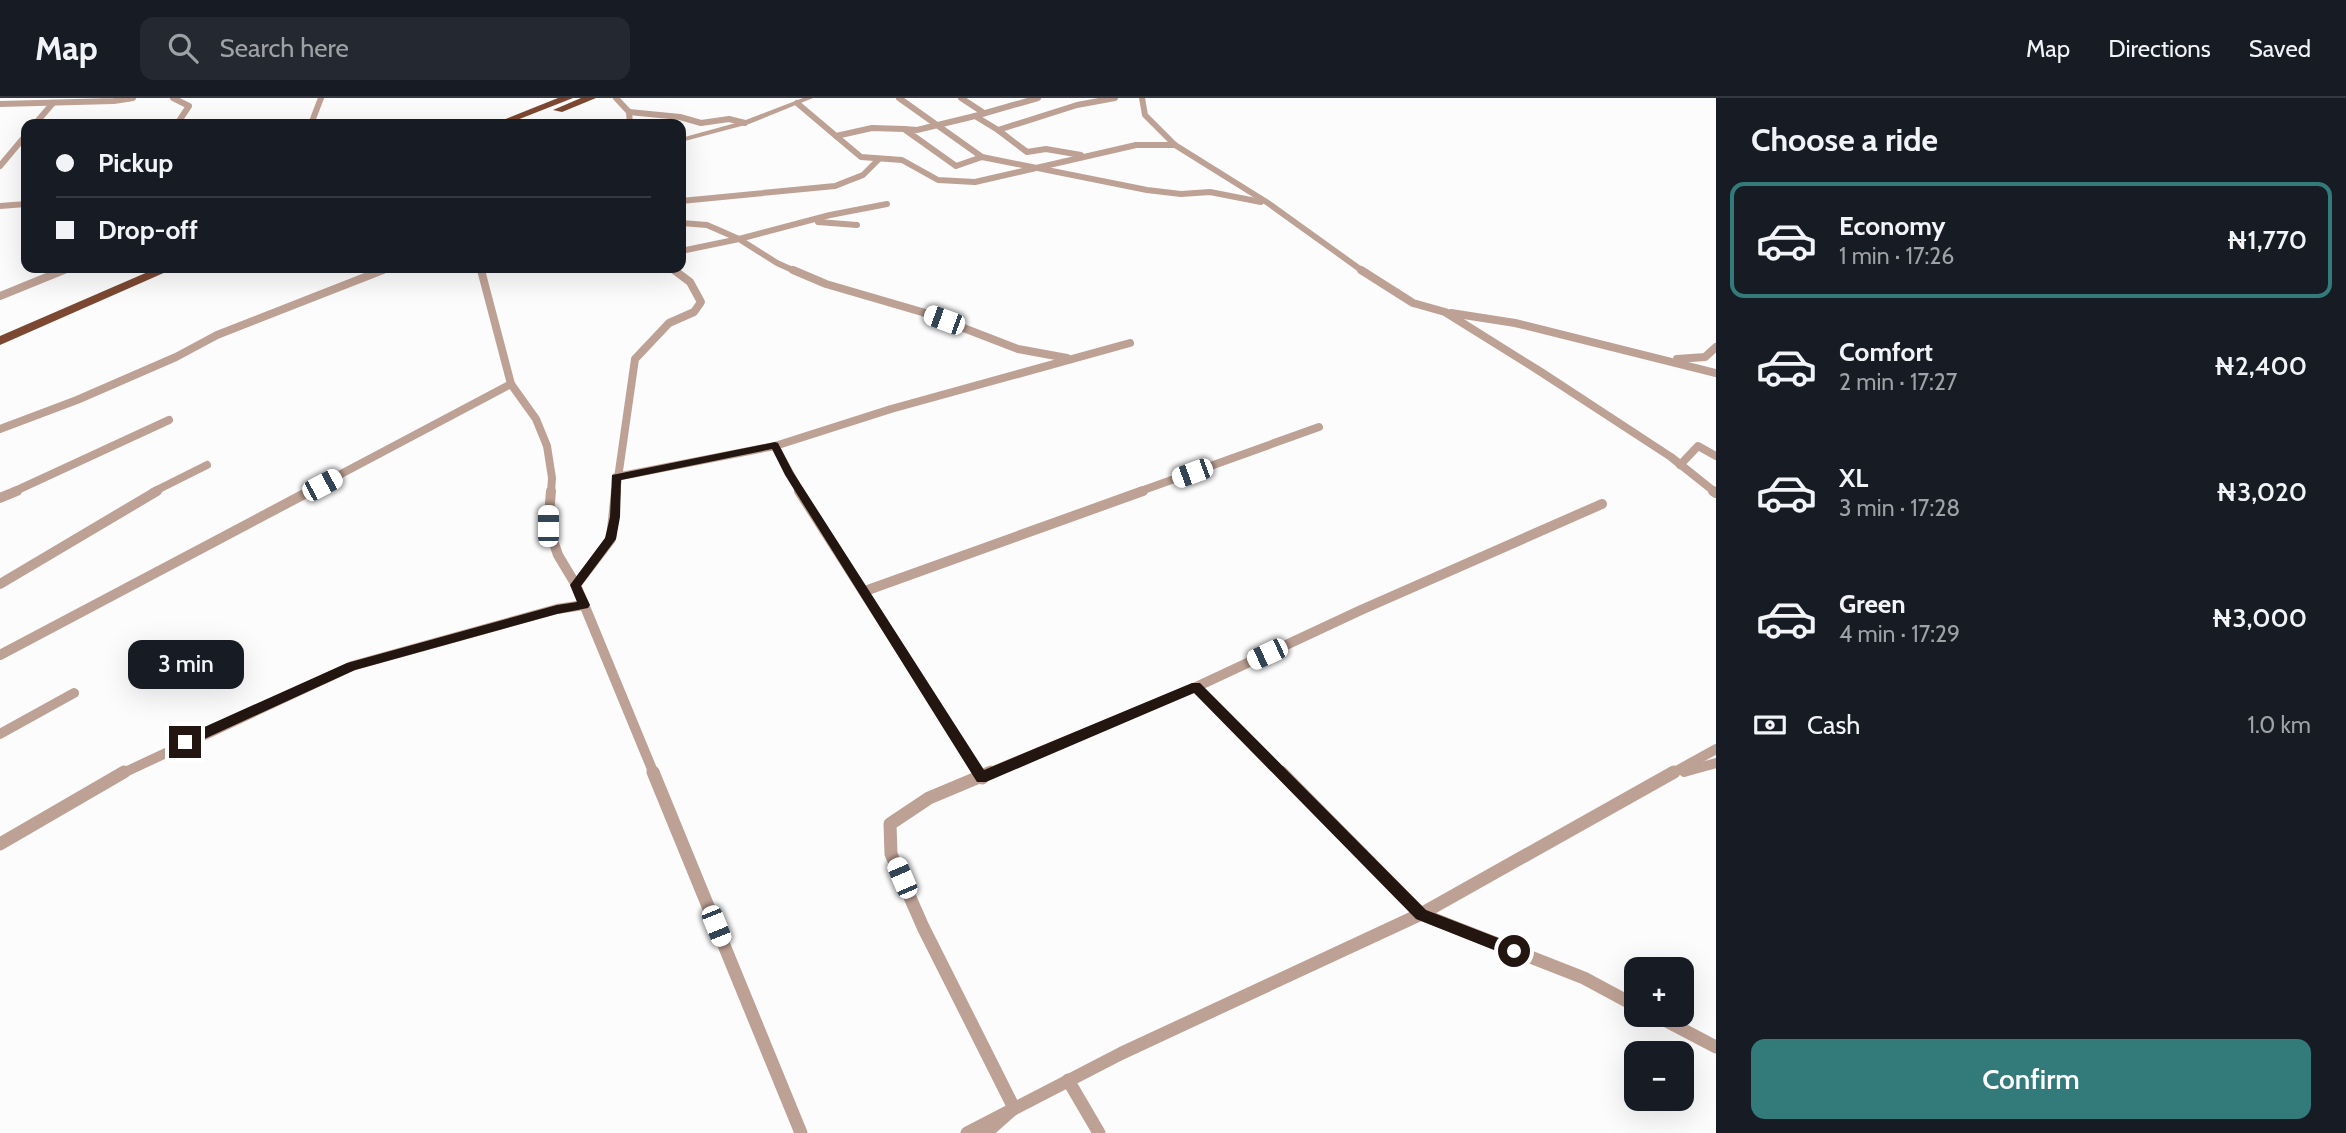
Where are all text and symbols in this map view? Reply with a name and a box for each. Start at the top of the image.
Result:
search box [140,17,630,80]
text: Map [35,28,98,68]
icon: search [164,29,202,67]
text: Search here [220,32,349,64]
text: Map [2026,34,2070,63]
text: Directions [2108,34,2211,63]
text: Saved [2249,34,2311,63]
text: Choose a ride [1751,120,1938,159]
text: Pickup [98,147,173,179]
icon: car [1755,209,1818,272]
text: Economy [1839,210,1945,242]
text: Drop-off [98,214,198,246]
text: ₦1,770 [2226,224,2307,256]
text: 1 min · 17:26 [1839,242,1954,270]
car [921,303,968,337]
icon: car [1755,335,1818,398]
text: Comfort [1839,336,1933,368]
text: ₦2,400 [2214,350,2307,382]
text: 2 min · 17:27 [1839,368,1957,396]
car [1169,456,1216,490]
icon: car [1755,461,1818,524]
text: XL [1839,462,1868,494]
car [299,466,346,504]
text: ₦3,020 [2216,476,2307,508]
text: 3 min · 17:28 [1839,494,1960,522]
car [538,505,559,547]
icon: car [1755,587,1818,650]
text: Green [1839,588,1906,620]
text: ₦3,000 [2212,602,2307,634]
text: 4 min · 17:29 [1839,620,1960,648]
car [1244,636,1291,672]
callout: 3 min [127,640,243,690]
text: 3 min [158,650,214,678]
icon: cash [1751,706,1789,744]
text: Cash [1807,709,1860,741]
text: 1.0 km [2247,711,2311,739]
route end [169,726,201,758]
car [885,855,920,901]
car [699,903,734,949]
route start [1498,935,1530,967]
map controls [1624,957,1694,1111]
button: + [1624,957,1694,1027]
button: Confirm [1751,1039,2311,1119]
button: − [1624,1041,1694,1111]

